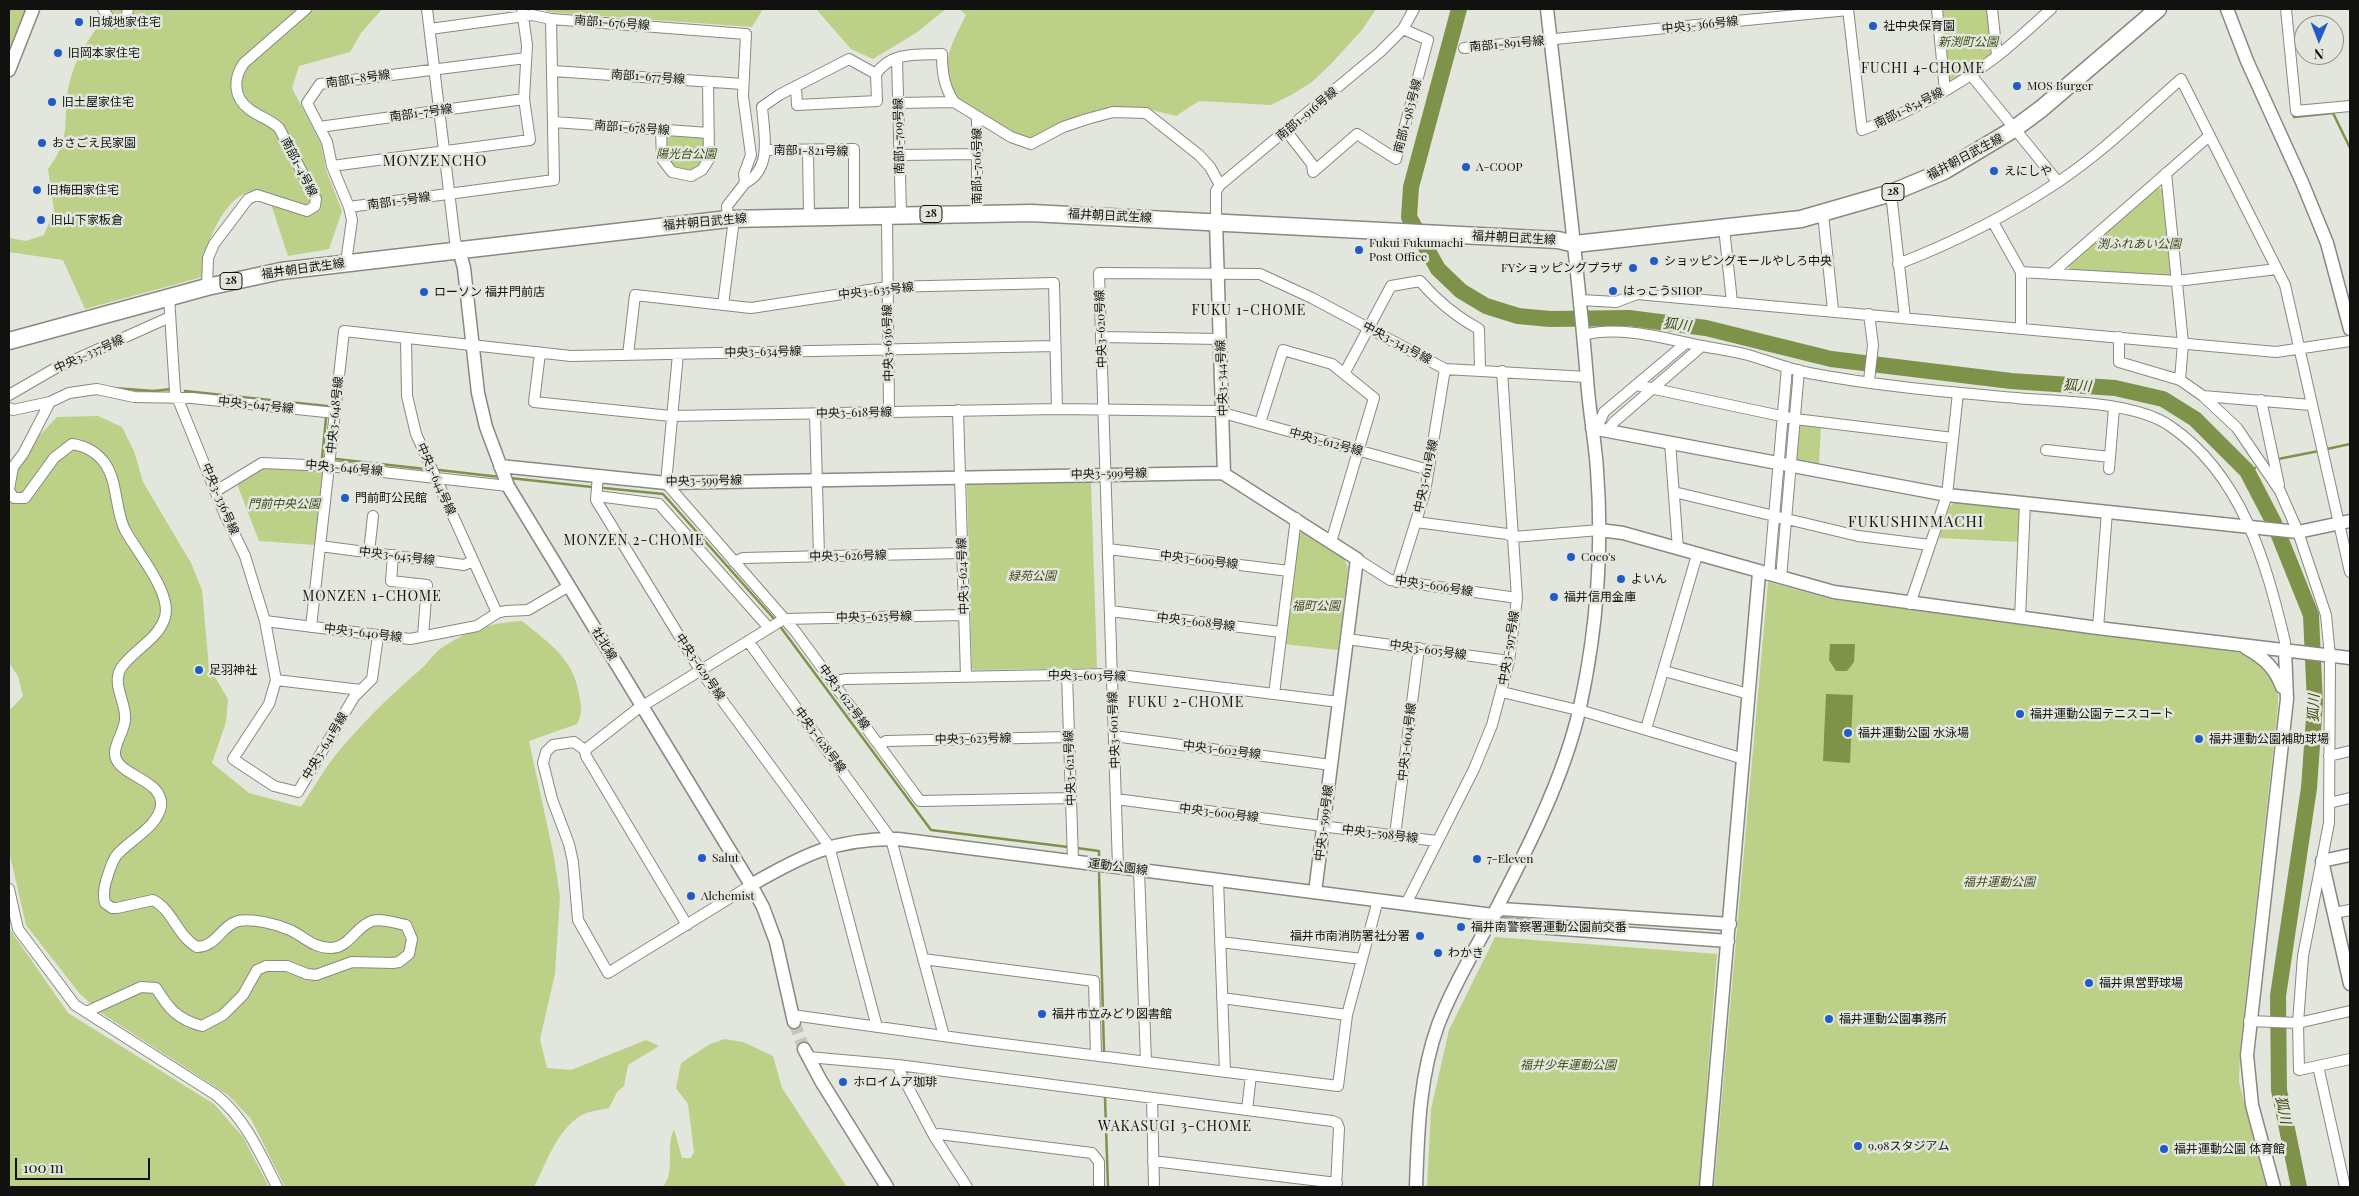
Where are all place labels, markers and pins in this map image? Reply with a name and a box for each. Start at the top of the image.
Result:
place label: 旧城地家住宅 [89,15,161,29]
marker: 旧城地家住宅 [73,16,85,28]
place label: 社中央保育園 [1883,19,1955,33]
marker: 社中央保育園 [1867,20,1879,32]
place label: 旧岡本家住宅 [68,46,140,60]
marker: 旧岡本家住宅 [52,47,64,59]
place label: MOS Burger [2027,79,2093,93]
marker: MOS Burger [2011,80,2023,92]
place label: 旧土屋家住宅 [62,95,134,109]
marker: 旧土屋家住宅 [46,96,58,108]
place label: おさごえ民家園 [52,136,136,150]
marker: おさごえ民家園 [36,137,48,149]
place label: A-COOP [1476,160,1523,174]
marker: A-COOP [1460,161,1472,173]
place label: えにしや [2004,164,2052,178]
marker: えにしや [1988,165,2000,177]
place label: 旧梅田家住宅 [47,183,119,197]
marker: 旧梅田家住宅 [31,184,43,196]
place label: 旧山下家板倉 [51,213,123,227]
marker: 旧山下家板倉 [35,214,47,226]
place label: Fukui Fukumachi Post Office [1369,236,1463,264]
marker: Fukui Fukumachi Post Office [1353,244,1365,256]
place label: ショッピングモールやしろ中央 [1664,254,1832,268]
marker: ショッピングモールやしろ中央 [1648,255,1660,267]
place label: FYショッピングプラザ [1501,261,1623,275]
marker: FYショッピングプラザ [1627,262,1639,274]
place label: はっこうSHOP [1623,284,1702,298]
place label: ローソン 福井門前店 [434,285,545,299]
marker: はっこうSHOP [1607,285,1619,297]
marker: ローソン 福井門前店 [418,286,430,298]
place label: 門前町公民館 [355,491,427,505]
marker: 門前町公民館 [339,492,351,504]
place label: Coco's [1581,550,1616,564]
marker: Coco's [1565,551,1577,563]
place label: よいん [1631,572,1667,586]
marker: よいん [1615,573,1627,585]
place label: 福井信用金庫 [1564,590,1636,604]
marker: 福井信用金庫 [1548,591,1560,603]
place label: 足羽神社 [209,663,257,677]
marker: 足羽神社 [193,664,205,676]
place label: 福井運動公園テニスコート [2030,707,2174,721]
marker: 福井運動公園テニスコート [2014,708,2026,720]
place label: 福井運動公園 水泳場 [1858,726,1969,740]
marker: 福井運動公園 水泳場 [1842,727,1854,739]
place label: 福井運動公園補助球場 [2209,732,2329,746]
marker: 福井運動公園補助球場 [2193,733,2205,745]
place label: Salut [712,851,739,865]
marker: Salut [696,852,708,864]
place label: 7-Eleven [1487,852,1533,866]
marker: 7-Eleven [1471,853,1483,865]
place label: Alchemist [701,889,755,903]
marker: Alchemist [685,890,697,902]
place label: 福井南警察署運動公園前交番 [1471,920,1627,934]
marker: 福井南警察署運動公園前交番 [1455,921,1467,933]
place label: 福井市南消防署社分署 [1290,929,1410,943]
marker: 福井市南消防署社分署 [1414,930,1426,942]
place label: わかき [1448,946,1484,960]
marker: わかき [1432,947,1444,959]
place label: 福井県営野球場 [2099,976,2183,990]
marker: 福井県営野球場 [2083,977,2095,989]
place label: 福井市立みどり図書館 [1052,1007,1172,1021]
marker: 福井市立みどり図書館 [1036,1008,1048,1020]
place label: 福井運動公園事務所 [1839,1012,1947,1026]
marker: 福井運動公園事務所 [1823,1013,1835,1025]
place label: ホロイムア珈琲 [853,1075,937,1089]
marker: ホロイムア珈琲 [837,1076,849,1088]
place label: 9.98スタジアム [1868,1139,1949,1153]
marker: 9.98スタジアム [1852,1140,1864,1152]
place label: 福井運動公園 体育館 [2174,1142,2285,1156]
marker: 福井運動公園 体育館 [2158,1143,2170,1155]

